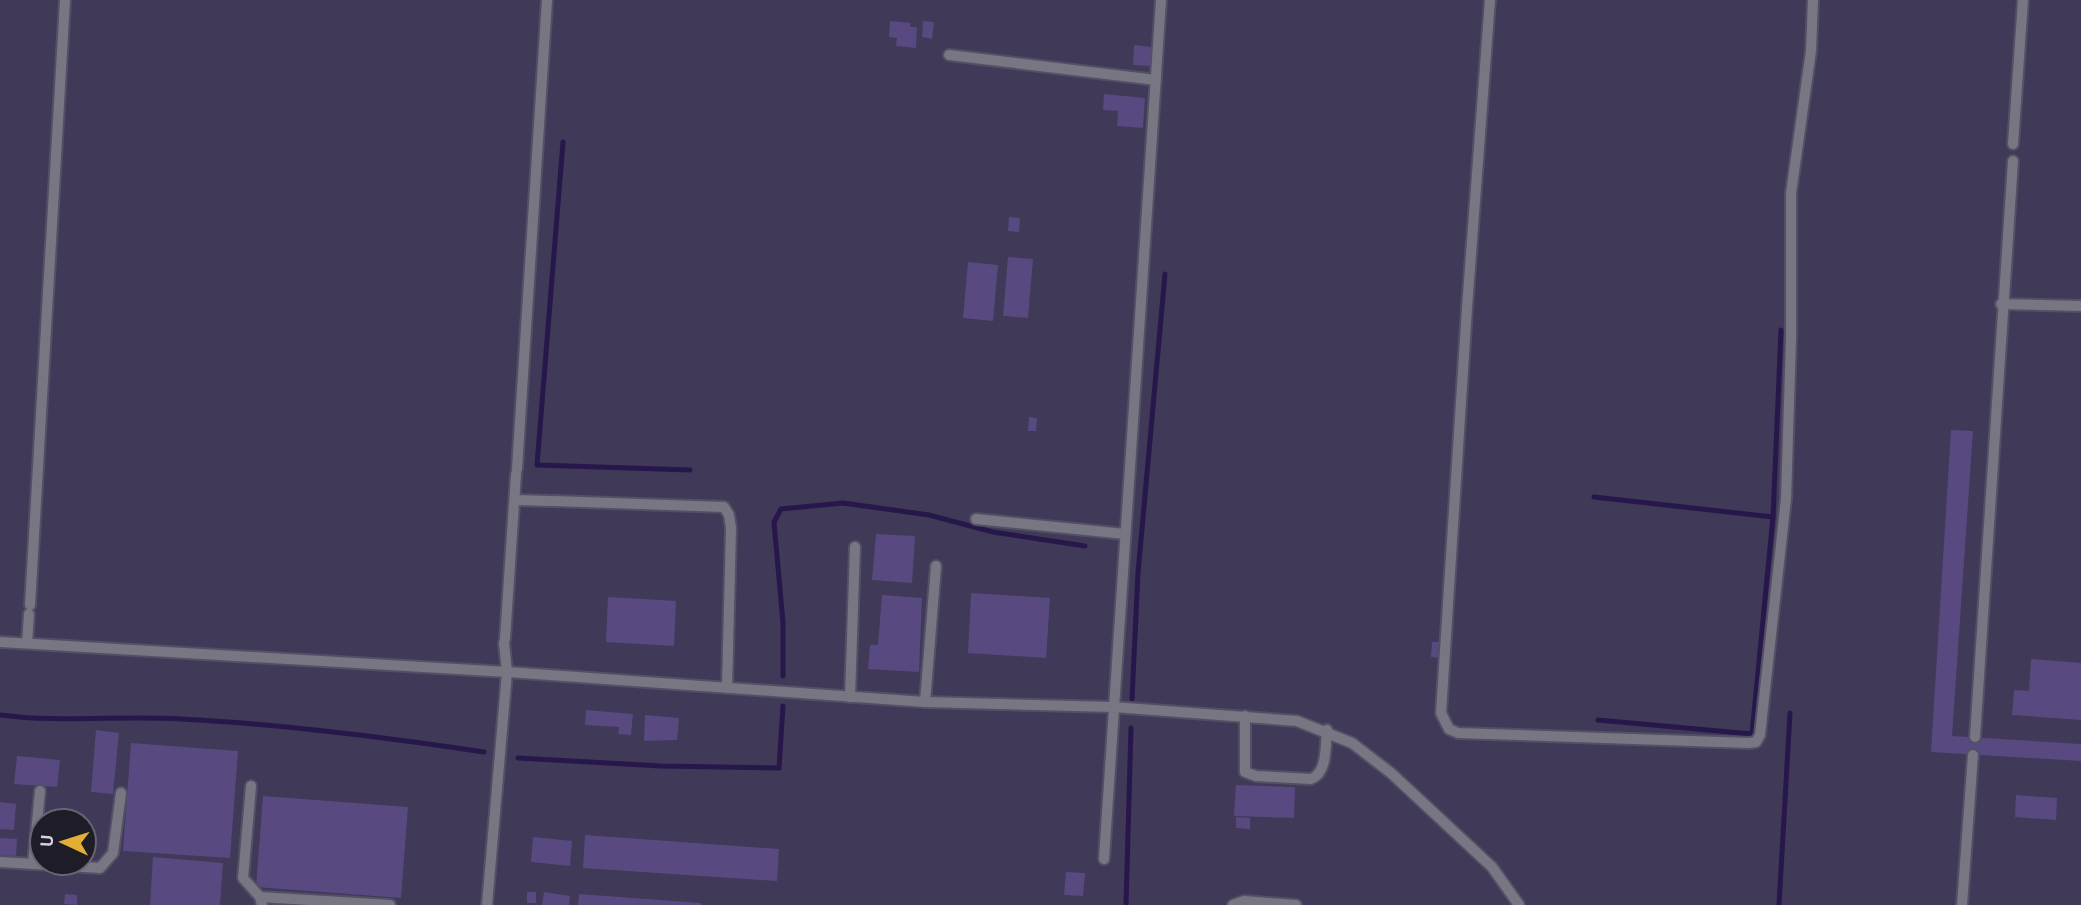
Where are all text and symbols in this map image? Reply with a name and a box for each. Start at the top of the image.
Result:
north arrow [28,807,98,877]
text: U [38,834,57,848]

